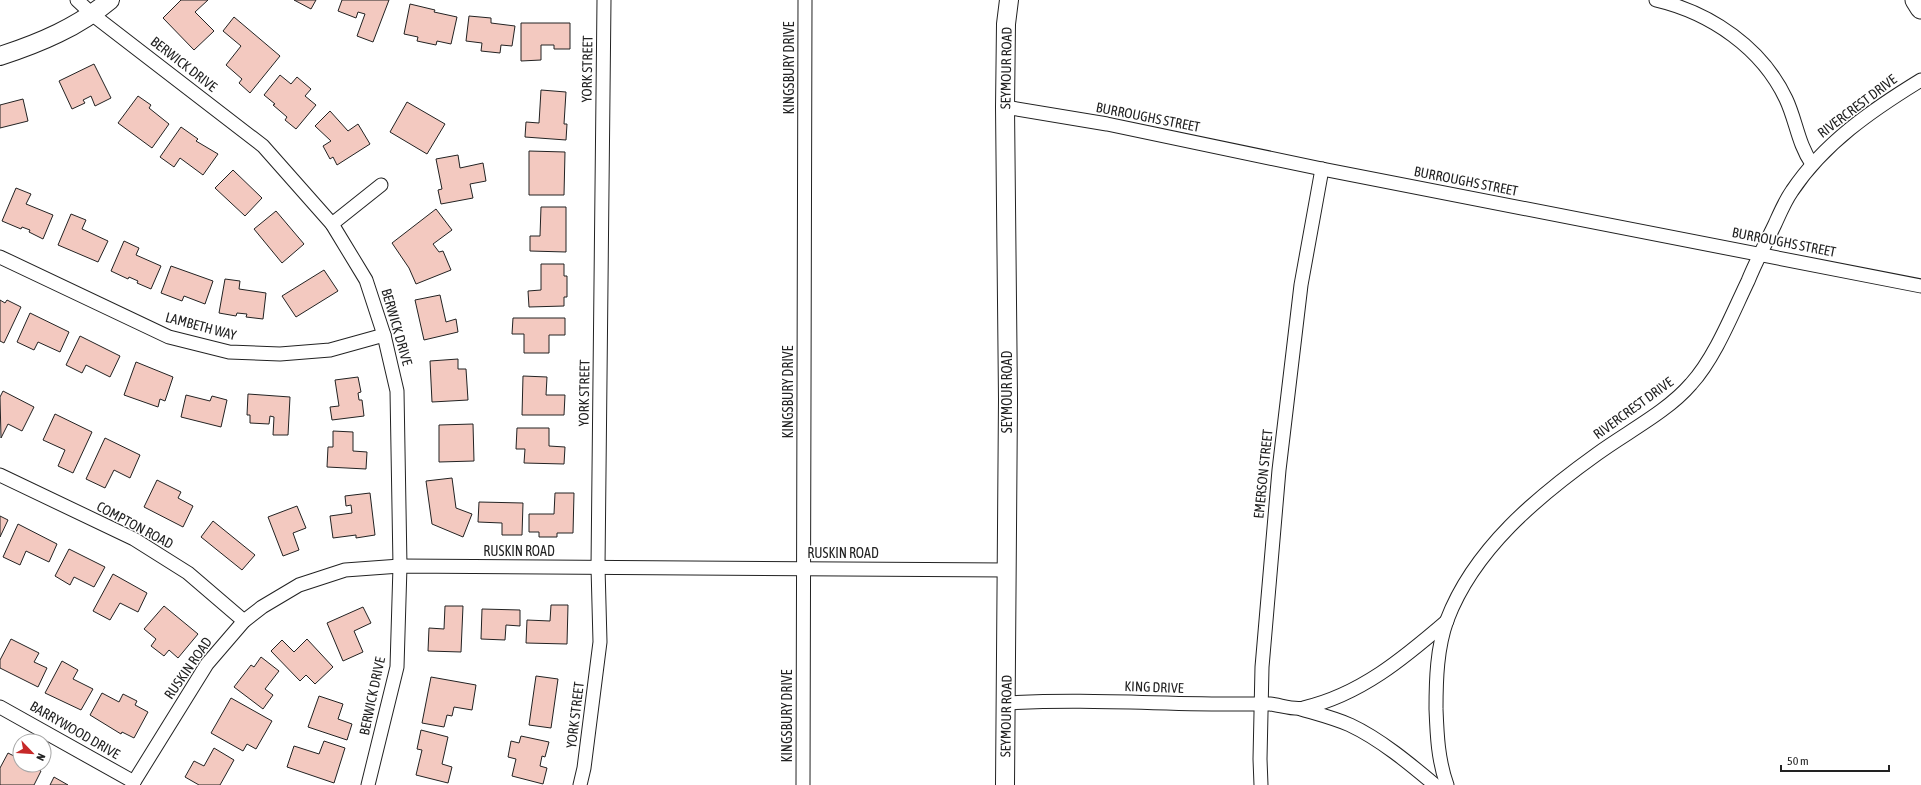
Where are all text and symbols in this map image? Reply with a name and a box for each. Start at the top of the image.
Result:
street label: KINGSBURY DRIVE [781,21,797,115]
street label: SEYMOUR ROAD [997,26,1015,109]
street label: BERWICK DRIVE [148,33,220,95]
street label: YORK STREET [578,35,596,103]
street label: RIVERCREST DRIVE [1814,71,1900,141]
street label: BURROUGHS STREET [1095,99,1201,135]
street label: BURROUGHS STREET [1413,163,1519,199]
street label: BURROUGHS STREET [1731,224,1837,260]
street label: BERWICK DRIVE [378,287,416,367]
street label: LAMBETH WAY [164,309,239,343]
street label: KINGSBURY DRIVE [780,345,796,439]
street label: SEYMOUR ROAD [999,351,1015,433]
street label: YORK STREET [575,359,593,427]
street label: RIVERCREST DRIVE [1590,374,1676,442]
street label: EMERSON STREET [1250,429,1276,519]
street label: COMPTON ROAD [94,498,176,552]
street label: RUSKIN ROAD [483,543,555,559]
street label: RUSKIN ROAD [807,545,879,561]
street label: RUSKIN ROAD [161,634,215,702]
street label: BERWICK DRIVE [356,655,388,737]
street label: KINGSBURY DRIVE [779,669,795,763]
street label: SEYMOUR ROAD [997,674,1015,757]
street label: KING DRIVE [1124,678,1184,696]
street label: YORK STREET [563,681,587,749]
street label: BARRYWOOD DRIVE [27,698,123,762]
north arrow [12,733,52,773]
scale bar [1781,747,1889,773]
text: N [34,752,48,763]
text: 50 m [1787,754,1809,768]

